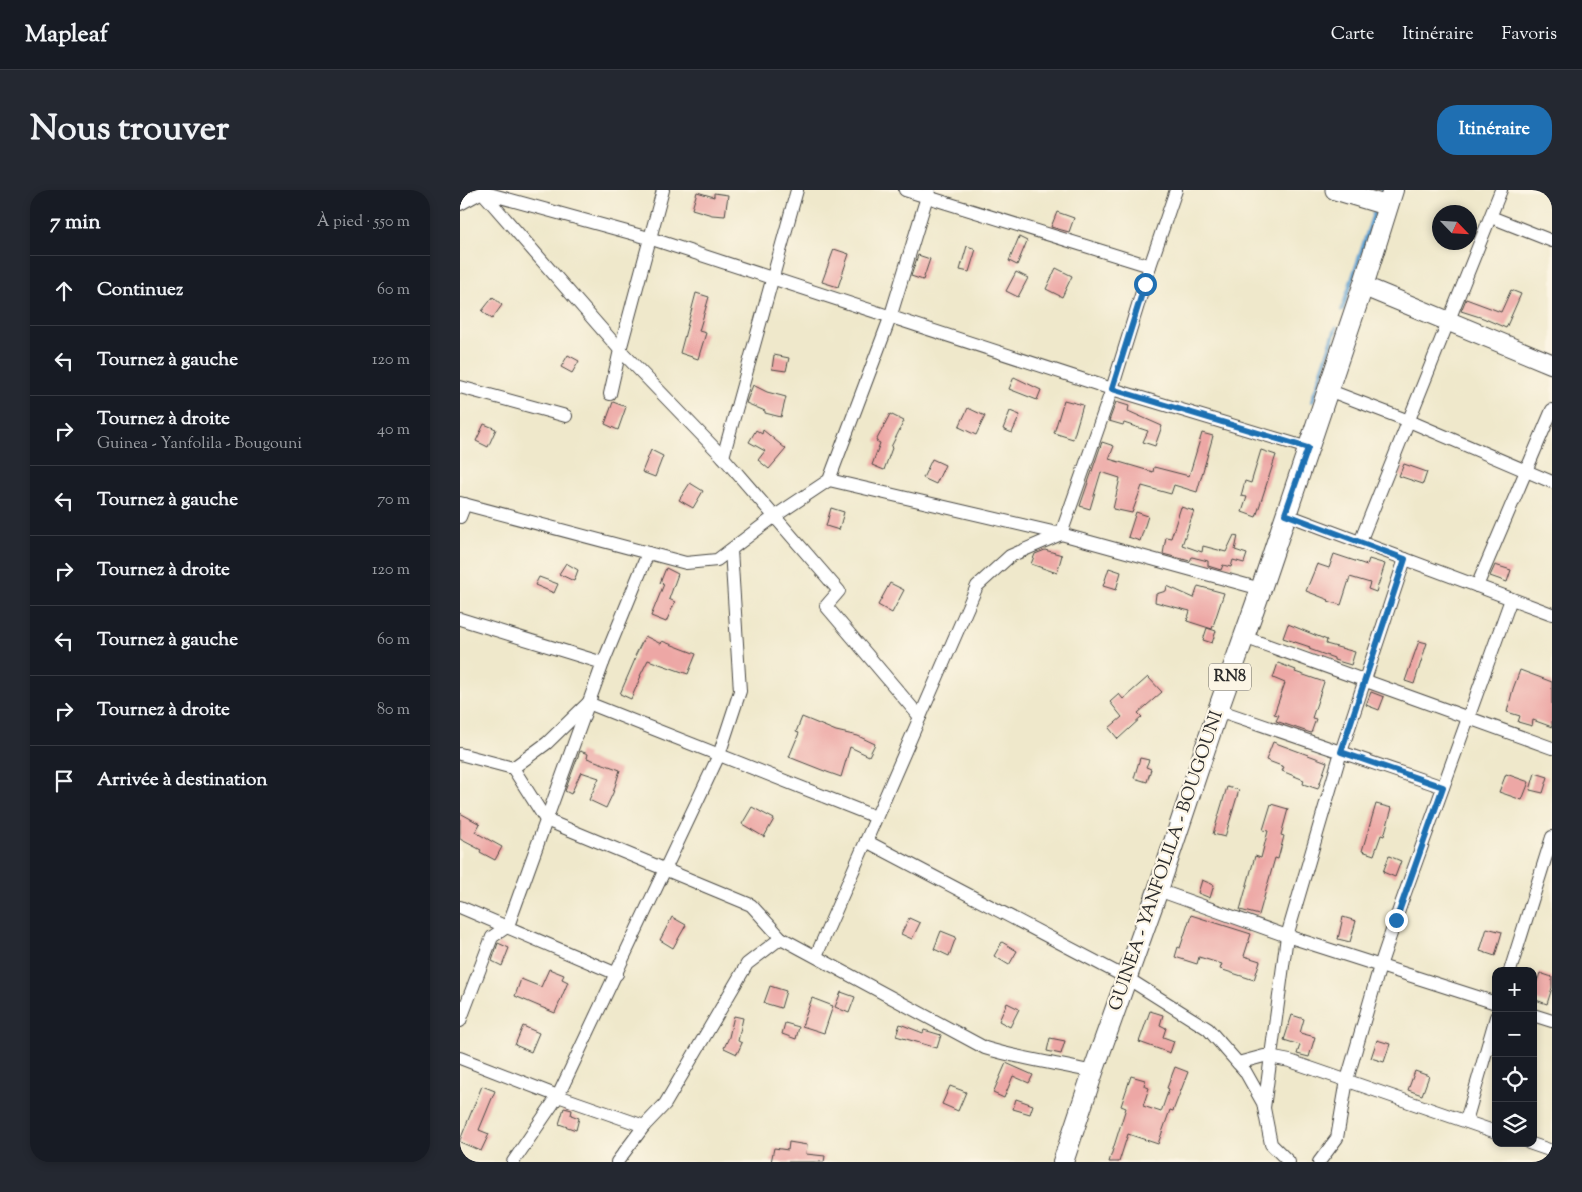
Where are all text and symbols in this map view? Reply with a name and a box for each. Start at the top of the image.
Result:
text: Mapleaf [25,18,108,52]
text: Carte [1331,22,1374,48]
text: Itinéraire [1402,22,1474,48]
text: Favoris [1502,22,1557,48]
text: Nous trouver [30,105,229,156]
button: Itinéraire [1437,105,1552,155]
north arrow [1432,205,1477,250]
text: 7 min [50,208,101,238]
text: À pied · 550 m [317,211,410,234]
route start [1134,273,1157,296]
icon: ahead [50,277,78,305]
text: Continuez [97,277,183,304]
text: 60 m [377,279,410,302]
icon: left [50,347,78,375]
text: Tournez à gauche [97,347,238,374]
text: 120 m [372,349,410,372]
text: Tournez à droite [97,406,230,433]
icon: right [50,417,78,445]
text: 40 m [377,419,410,442]
text: Guinea - Yanfolila - Bougouni [97,433,302,456]
icon: left [50,487,78,515]
text: Tournez à gauche [97,487,238,514]
text: 70 m [377,489,410,512]
icon: right [50,557,78,585]
text: Tournez à droite [97,557,230,584]
text: 120 m [372,559,410,582]
icon: left [50,627,78,655]
text: Tournez à gauche [97,627,238,654]
text: 60 m [377,629,410,652]
road number: RN8 [1209,664,1251,691]
icon: right [50,697,78,725]
text: Tournez à droite [97,697,230,724]
text: 80 m [377,699,410,722]
street label: GUINEA - YANFOLILA - BOUGOUNI [1103,707,1231,1015]
icon: arrive [50,767,78,795]
text: Arrivée à destination [97,767,268,794]
route end [1385,909,1408,932]
map controls [1492,967,1537,1147]
button: + [1492,967,1537,1012]
button: − [1492,1012,1537,1057]
button: locate [1492,1057,1537,1102]
button: layers [1492,1102,1537,1147]

